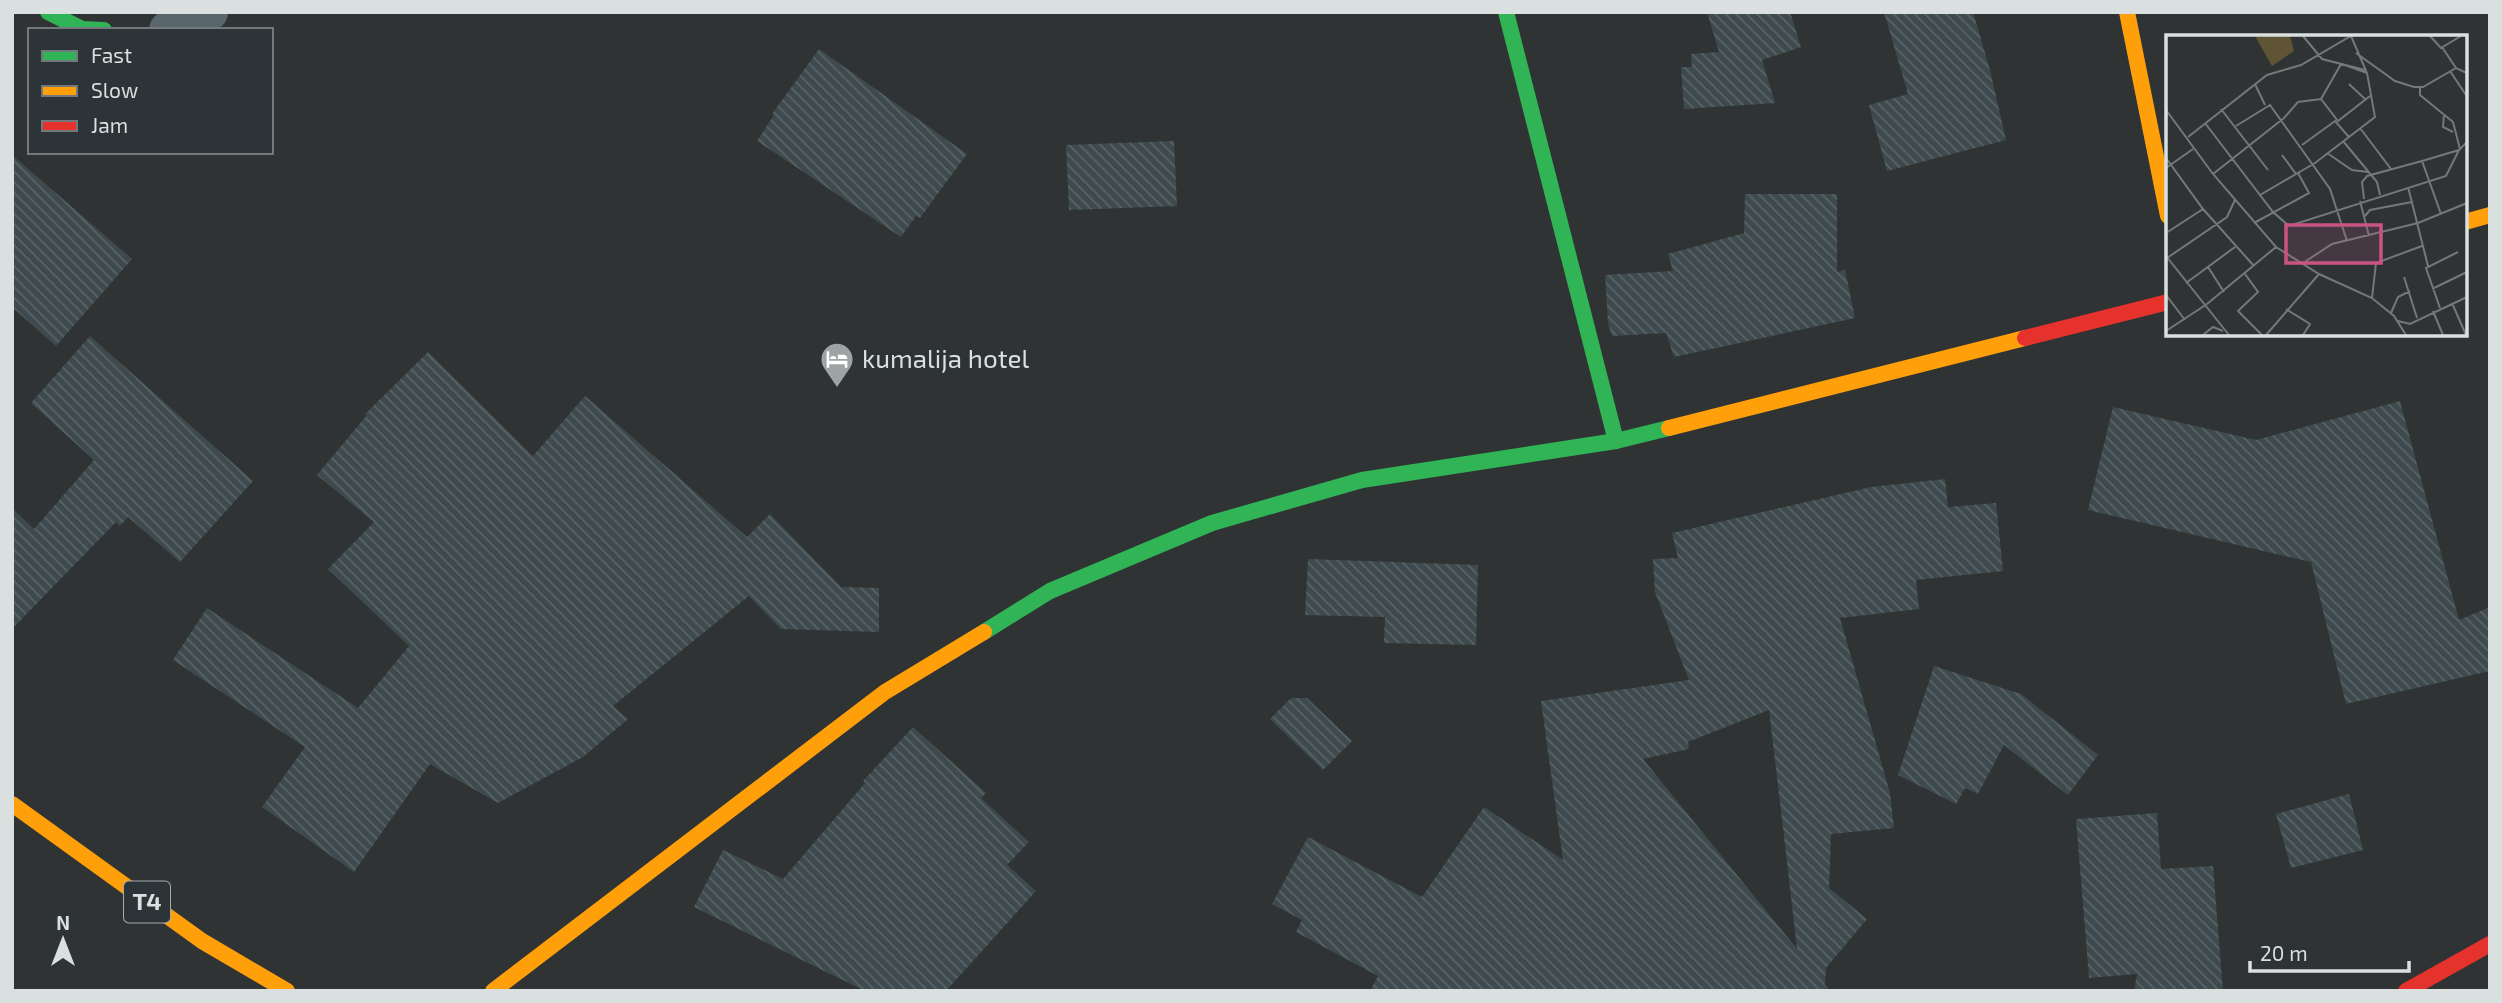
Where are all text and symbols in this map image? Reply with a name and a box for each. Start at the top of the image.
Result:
legend [28,28,273,154]
inset map [2166,35,2467,336]
text: Fast [91,42,132,67]
text: Slow [91,77,138,102]
text: Jam [91,112,128,137]
hotel icon: kumalija hotel [818,340,856,389]
place label: kumalija hotel [862,342,1030,373]
road number: T4 [124,882,170,922]
north arrow [28,905,98,975]
text: N [56,911,70,934]
scale bar [2250,930,2409,974]
text: 20 m [2260,940,2308,965]

